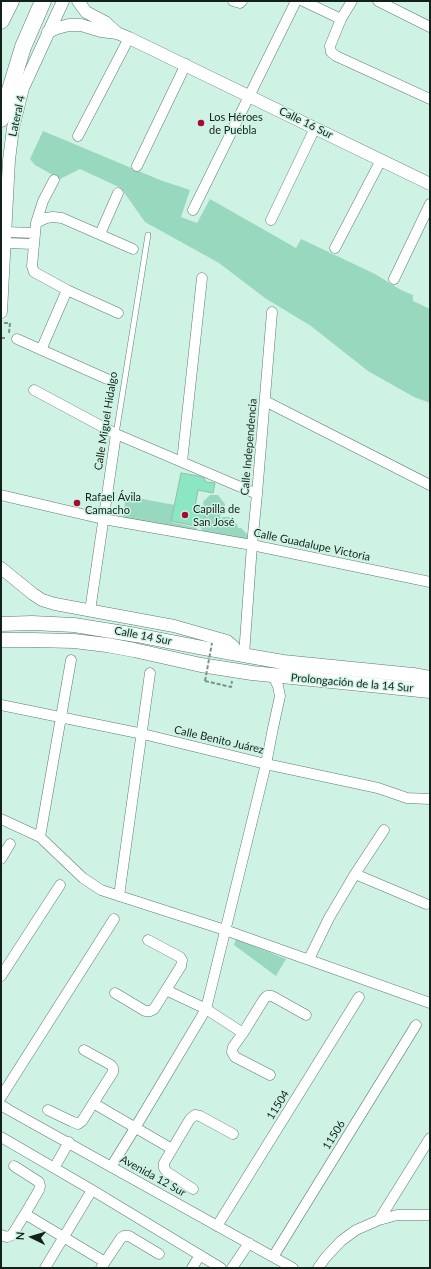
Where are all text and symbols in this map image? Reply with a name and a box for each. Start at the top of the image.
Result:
street label: Lateral 4 [6,94,28,138]
street label: Calle 16 Sur [277,104,335,142]
place label: Los Héroes de Puebla [209,110,263,136]
marker: Los Héroes de Puebla [196,118,206,128]
street label: Calle Miguel Hidalgo [92,371,120,471]
street label: Calle Independencia [238,398,260,496]
place label: Rafael Ávila Camacho [85,490,141,516]
marker: Rafael Ávila Camacho [72,498,82,508]
place label: Capilla de San José [193,502,240,528]
marker: Capilla de San José [180,510,190,520]
street label: Calle Guadalupe Victoria [252,526,372,564]
street label: Calle 14 Sur [113,624,173,648]
street label: Prolongación de la 14 Sur [290,671,414,695]
street label: Calle Benito Juárez [173,723,265,757]
street label: 11504 [264,1088,292,1122]
street label: 11506 [320,1118,348,1152]
street label: Avenida 12 Sur [118,1153,188,1199]
north arrow [12,1217,52,1257]
text: N [13,1231,26,1241]

